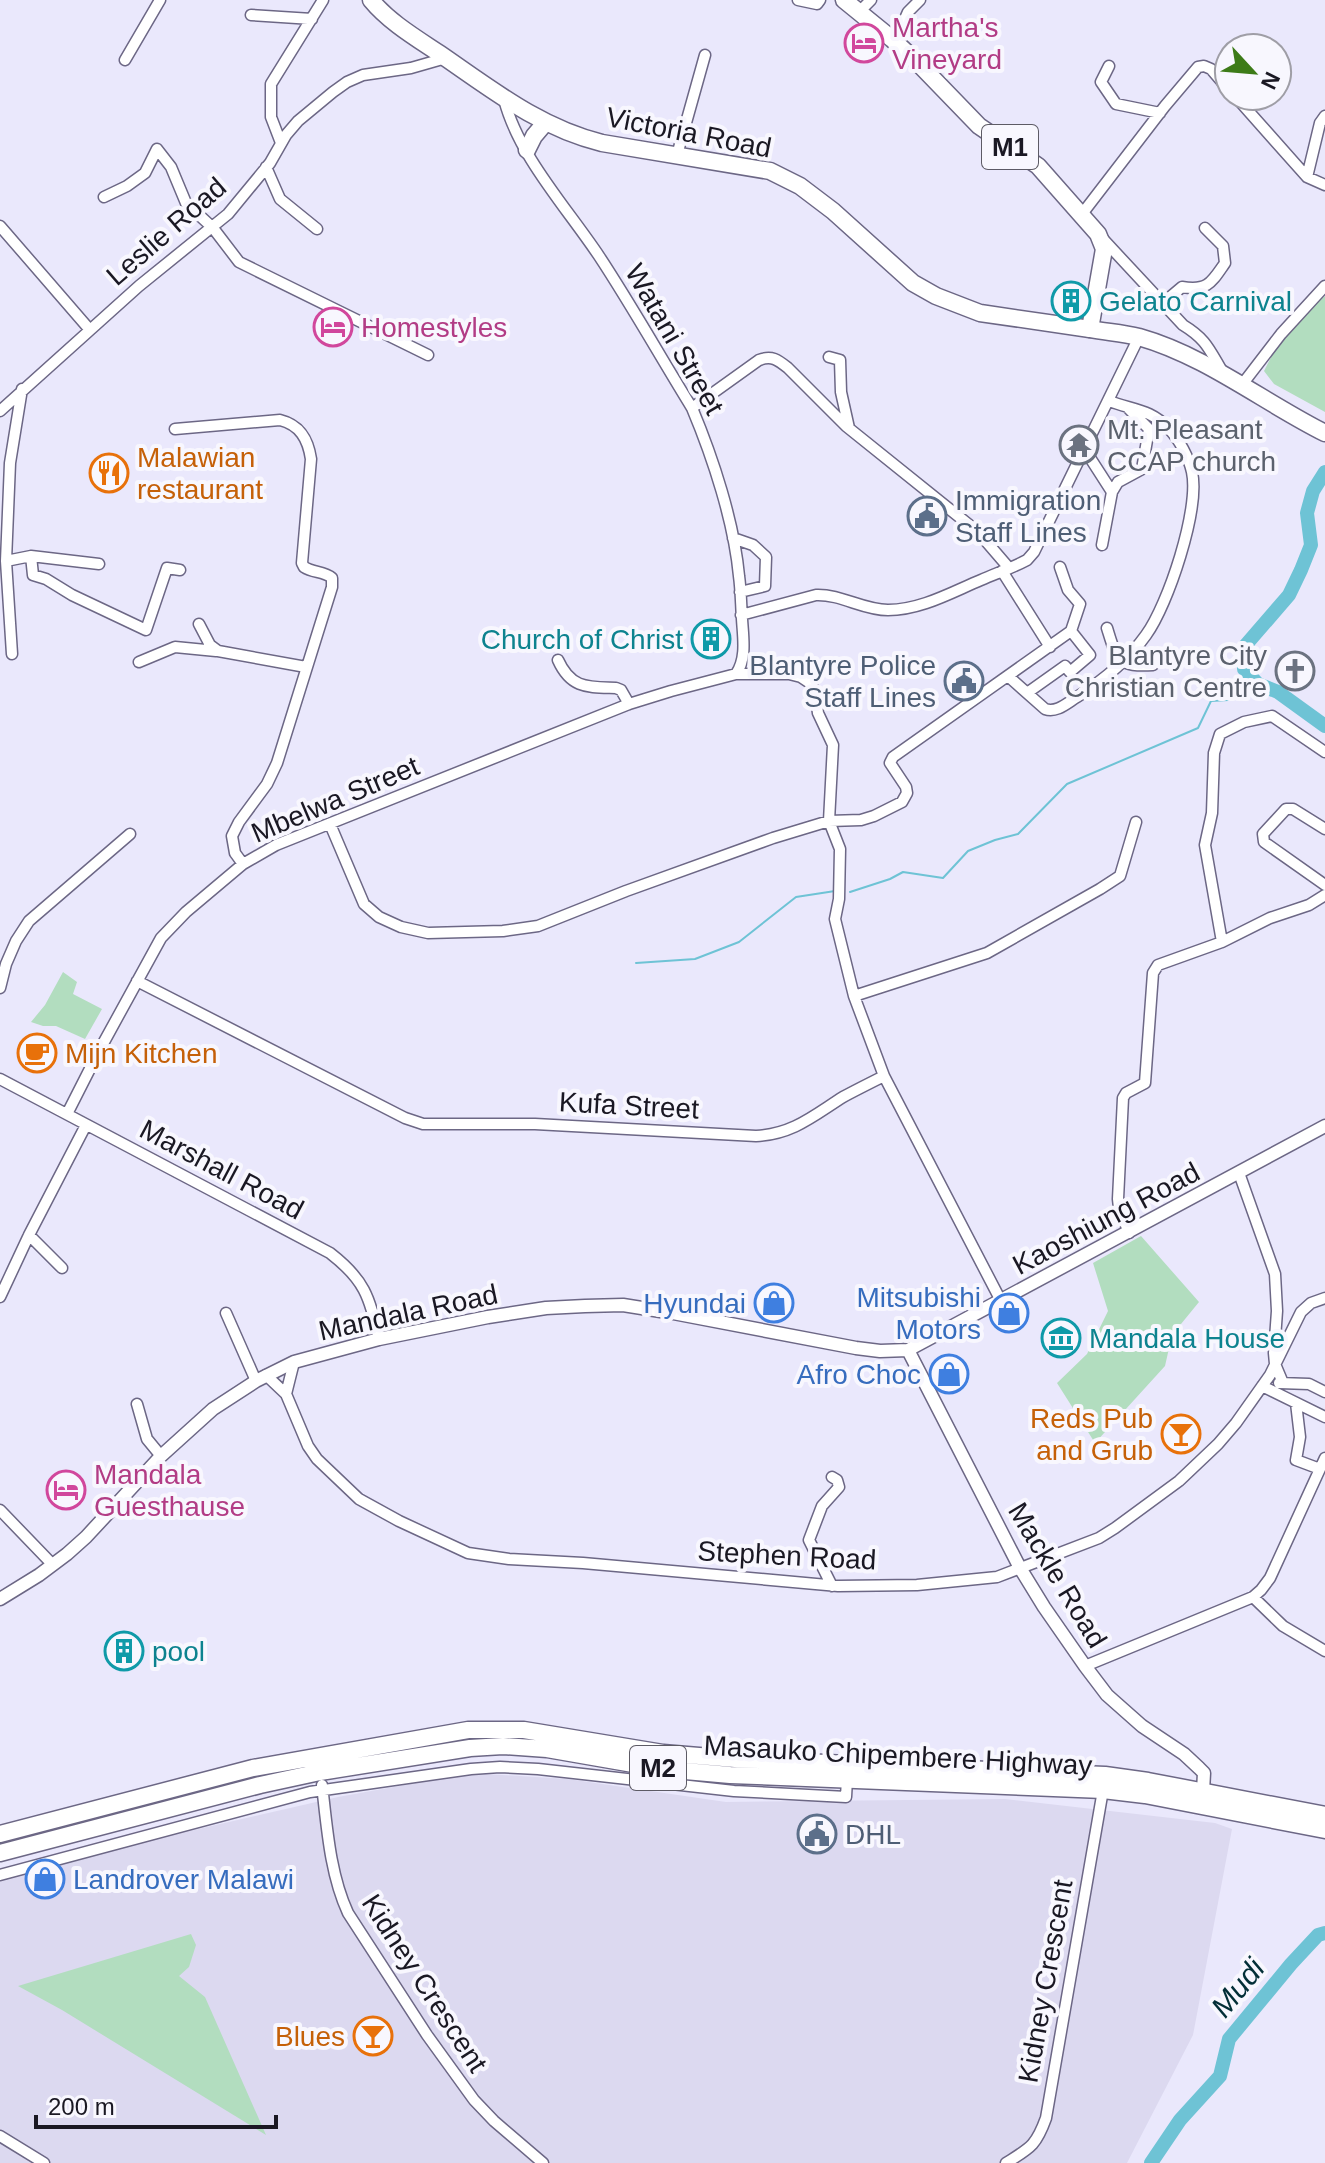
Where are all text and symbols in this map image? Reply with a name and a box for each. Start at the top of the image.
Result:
place label: Martha's Vineyard [892,12,1002,75]
hotel icon: Martha's Vineyard [843,22,885,64]
north arrow [1213,32,1293,112]
text: N [1256,68,1285,93]
street label: Victoria Road [604,101,774,164]
road number: M1 [982,125,1038,169]
street label: Leslie Road [100,171,232,292]
street label: Watani Street [619,258,730,420]
building icon: Gelato Carnival [1050,280,1092,322]
place label: Gelato Carnival [1099,286,1292,317]
hotel icon: Homestyles [312,306,354,348]
place label: Homestyles [361,312,507,343]
place label: Mt. Pleasant CCAP church [1107,414,1276,477]
temple icon: Mt. Pleasant CCAP church [1058,424,1100,466]
place label: Malawian restaurant [137,442,263,505]
restaurant icon: Malawian restaurant [88,452,130,494]
place label: Immigration Staff Lines [955,485,1101,548]
public building icon: Immigration Staff Lines [906,495,948,537]
building icon: Church of Christ [690,618,732,660]
place label: Church of Christ [481,624,683,655]
place label: Blantyre City Christian Centre [1065,640,1267,703]
place label: Blantyre Police Staff Lines [749,650,936,713]
church icon: Blantyre City Christian Centre [1274,650,1316,692]
public building icon: Blantyre Police Staff Lines [943,660,985,702]
street label: Mbelwa Street [247,750,424,849]
cafe icon: Mijn Kitchen [16,1032,58,1074]
place label: Mijn Kitchen [65,1038,218,1069]
street label: Kufa Street [558,1086,700,1125]
street label: Marshall Road [135,1113,309,1226]
street label: Kaoshiung Road [1008,1156,1205,1281]
street label: Mandala Road [316,1278,500,1347]
shop icon: Hyundai [753,1282,795,1324]
place label: Mitsubishi Motors [857,1282,981,1345]
place label: Hyundai [643,1288,746,1319]
shop icon: Mitsubishi Motors [988,1292,1030,1334]
museum icon: Mandala House [1040,1317,1082,1359]
place label: Mandala House [1089,1323,1285,1354]
shop icon: Afro Choc [928,1353,970,1395]
place label: Afro Choc [797,1359,921,1390]
place label: Reds Pub and Grub [1030,1403,1153,1466]
bar icon: Reds Pub and Grub [1160,1413,1202,1455]
place label: Mandala Guesthause [94,1459,245,1522]
hotel icon: Mandala Guesthause [45,1469,87,1511]
street label: Mackle Road [1002,1497,1113,1653]
street label: Stephen Road [697,1535,877,1576]
building icon: pool [103,1630,145,1672]
place label: pool [152,1636,205,1667]
street label: Masauko Chipembere Highway [703,1730,1093,1781]
road number: M2 [630,1746,686,1790]
public building icon: DHL [796,1813,838,1855]
place label: DHL [845,1819,901,1850]
shop icon: Landrover Malawi [24,1858,66,1900]
place label: Landrover Malawi [73,1864,294,1895]
street label: Kidney Crescent [1012,1877,1079,2085]
street label: Kidney Crescent [356,1889,494,2078]
water label: Mudi [1204,1951,1272,2023]
bar icon: Blues [352,2015,394,2057]
place label: Blues [275,2021,345,2052]
scale bar [36,2079,276,2129]
text: 200 m [48,2093,115,2120]

